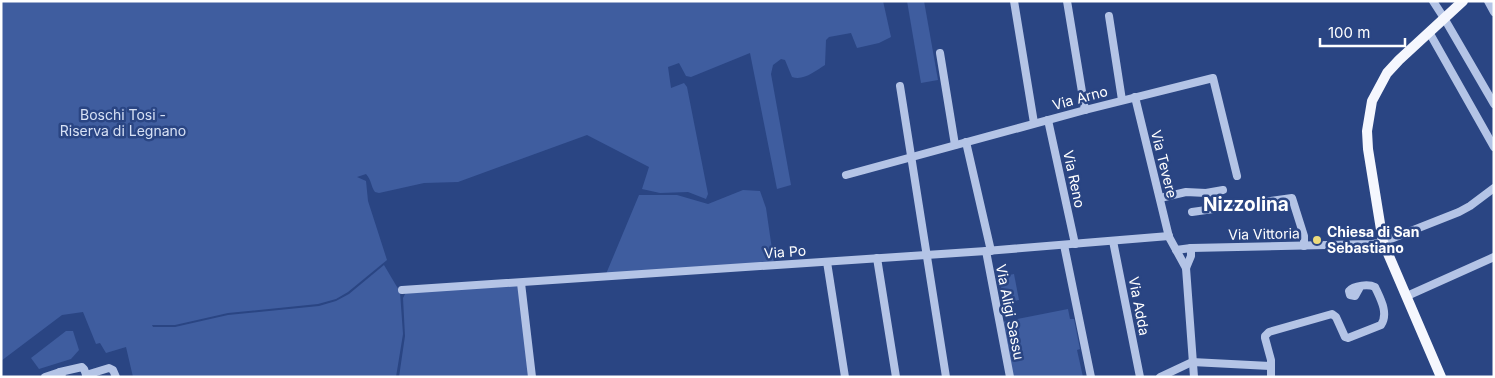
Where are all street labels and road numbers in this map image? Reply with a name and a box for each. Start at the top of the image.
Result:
street label: Via Arno [1050,82,1109,113]
street label: Via Tevere [1148,128,1181,200]
street label: Via Reno [1060,149,1089,209]
street label: Via Vittoria [1228,224,1300,243]
street label: Via Po [763,242,807,261]
street label: Via Aligi Sassu [993,263,1028,361]
street label: Via Adda [1125,275,1154,337]

